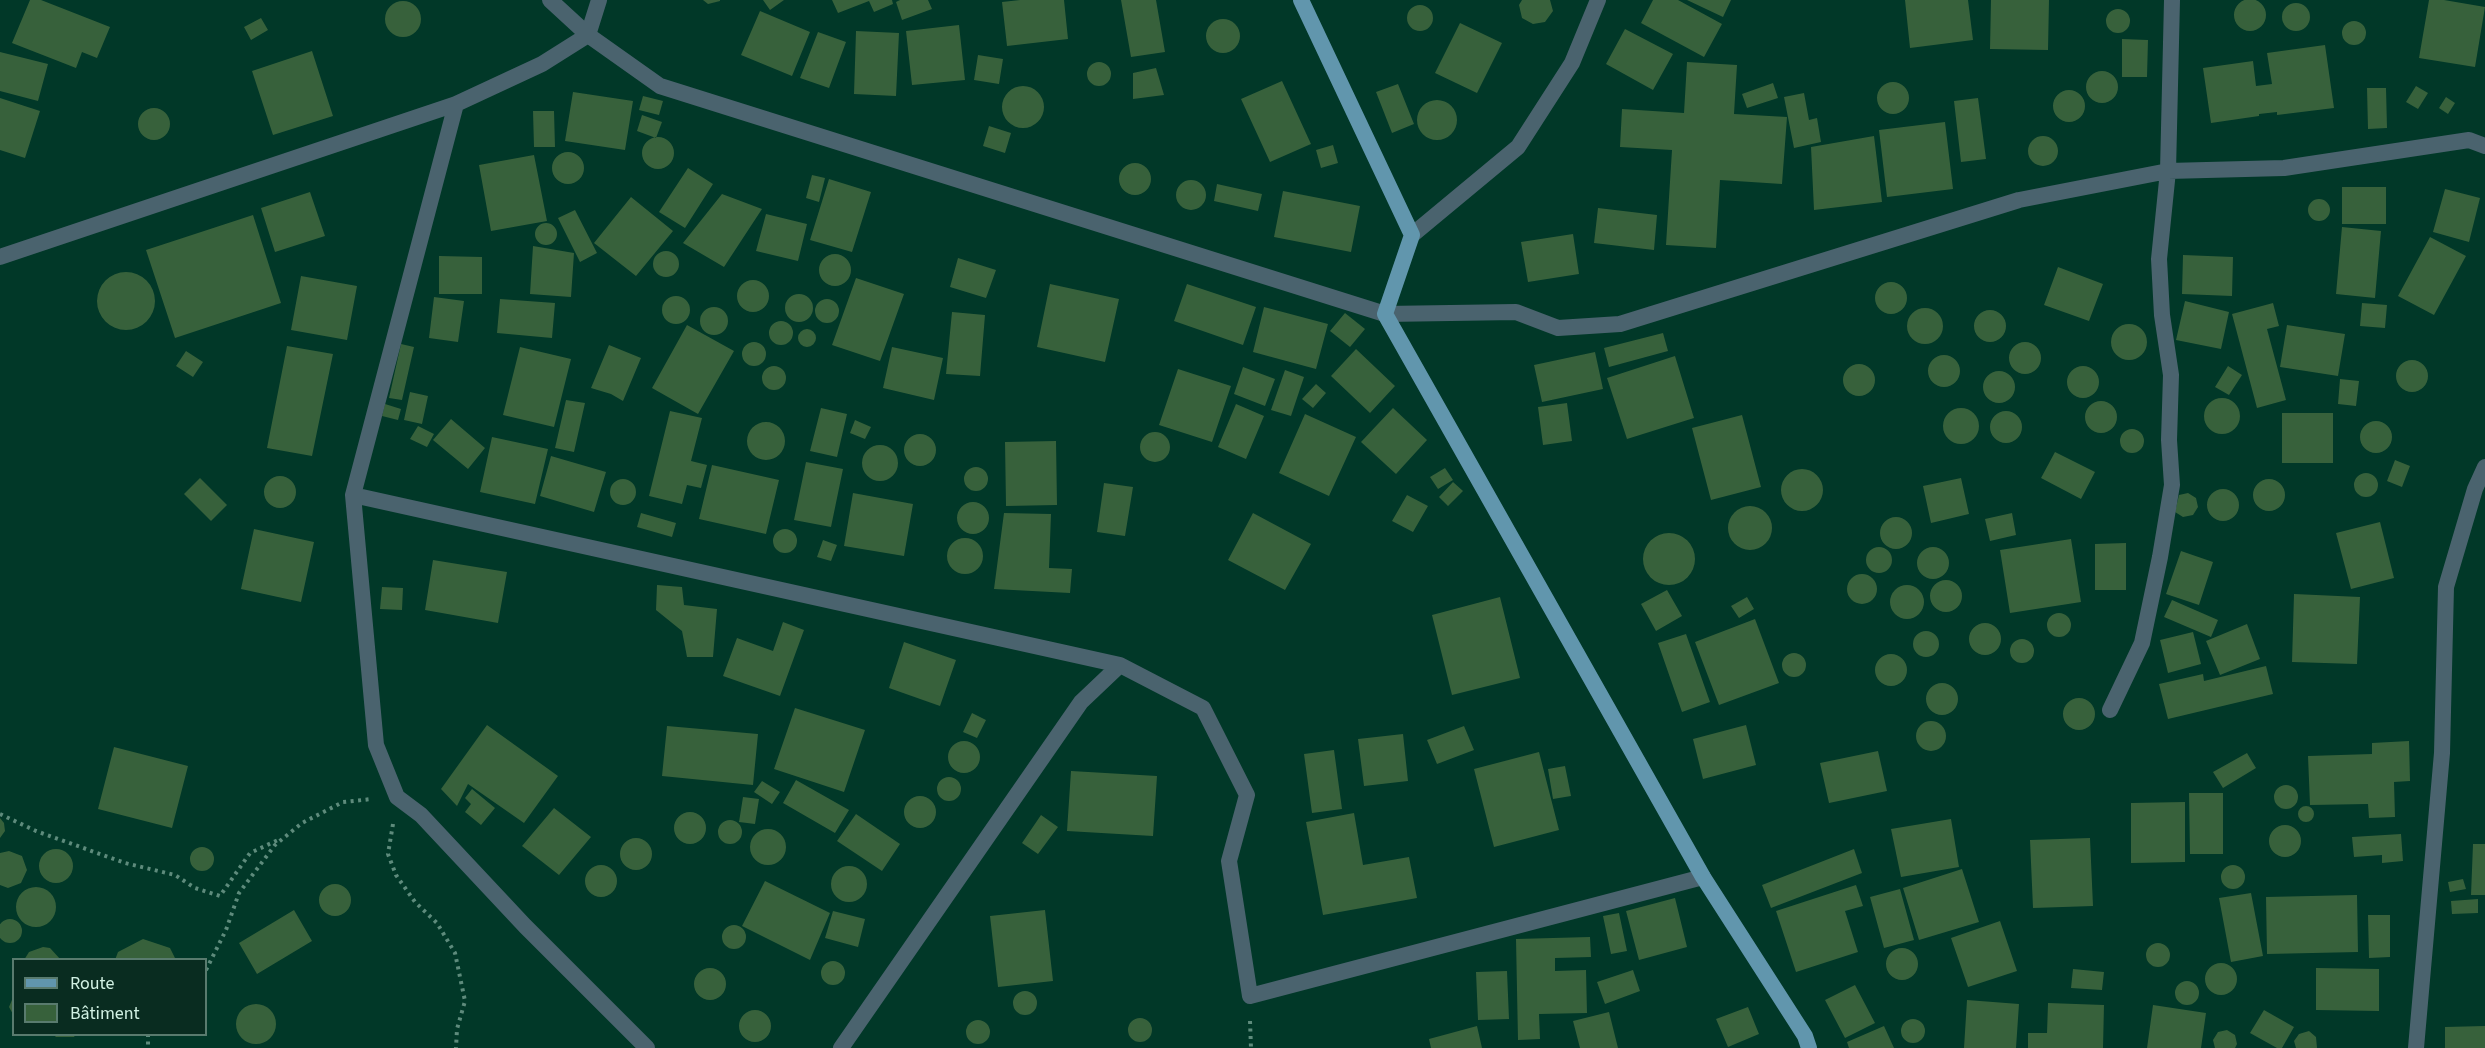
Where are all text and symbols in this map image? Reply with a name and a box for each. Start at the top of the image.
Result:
legend [12,958,207,1036]
text: Route [70,971,114,996]
text: Bâtiment [70,1001,140,1026]

